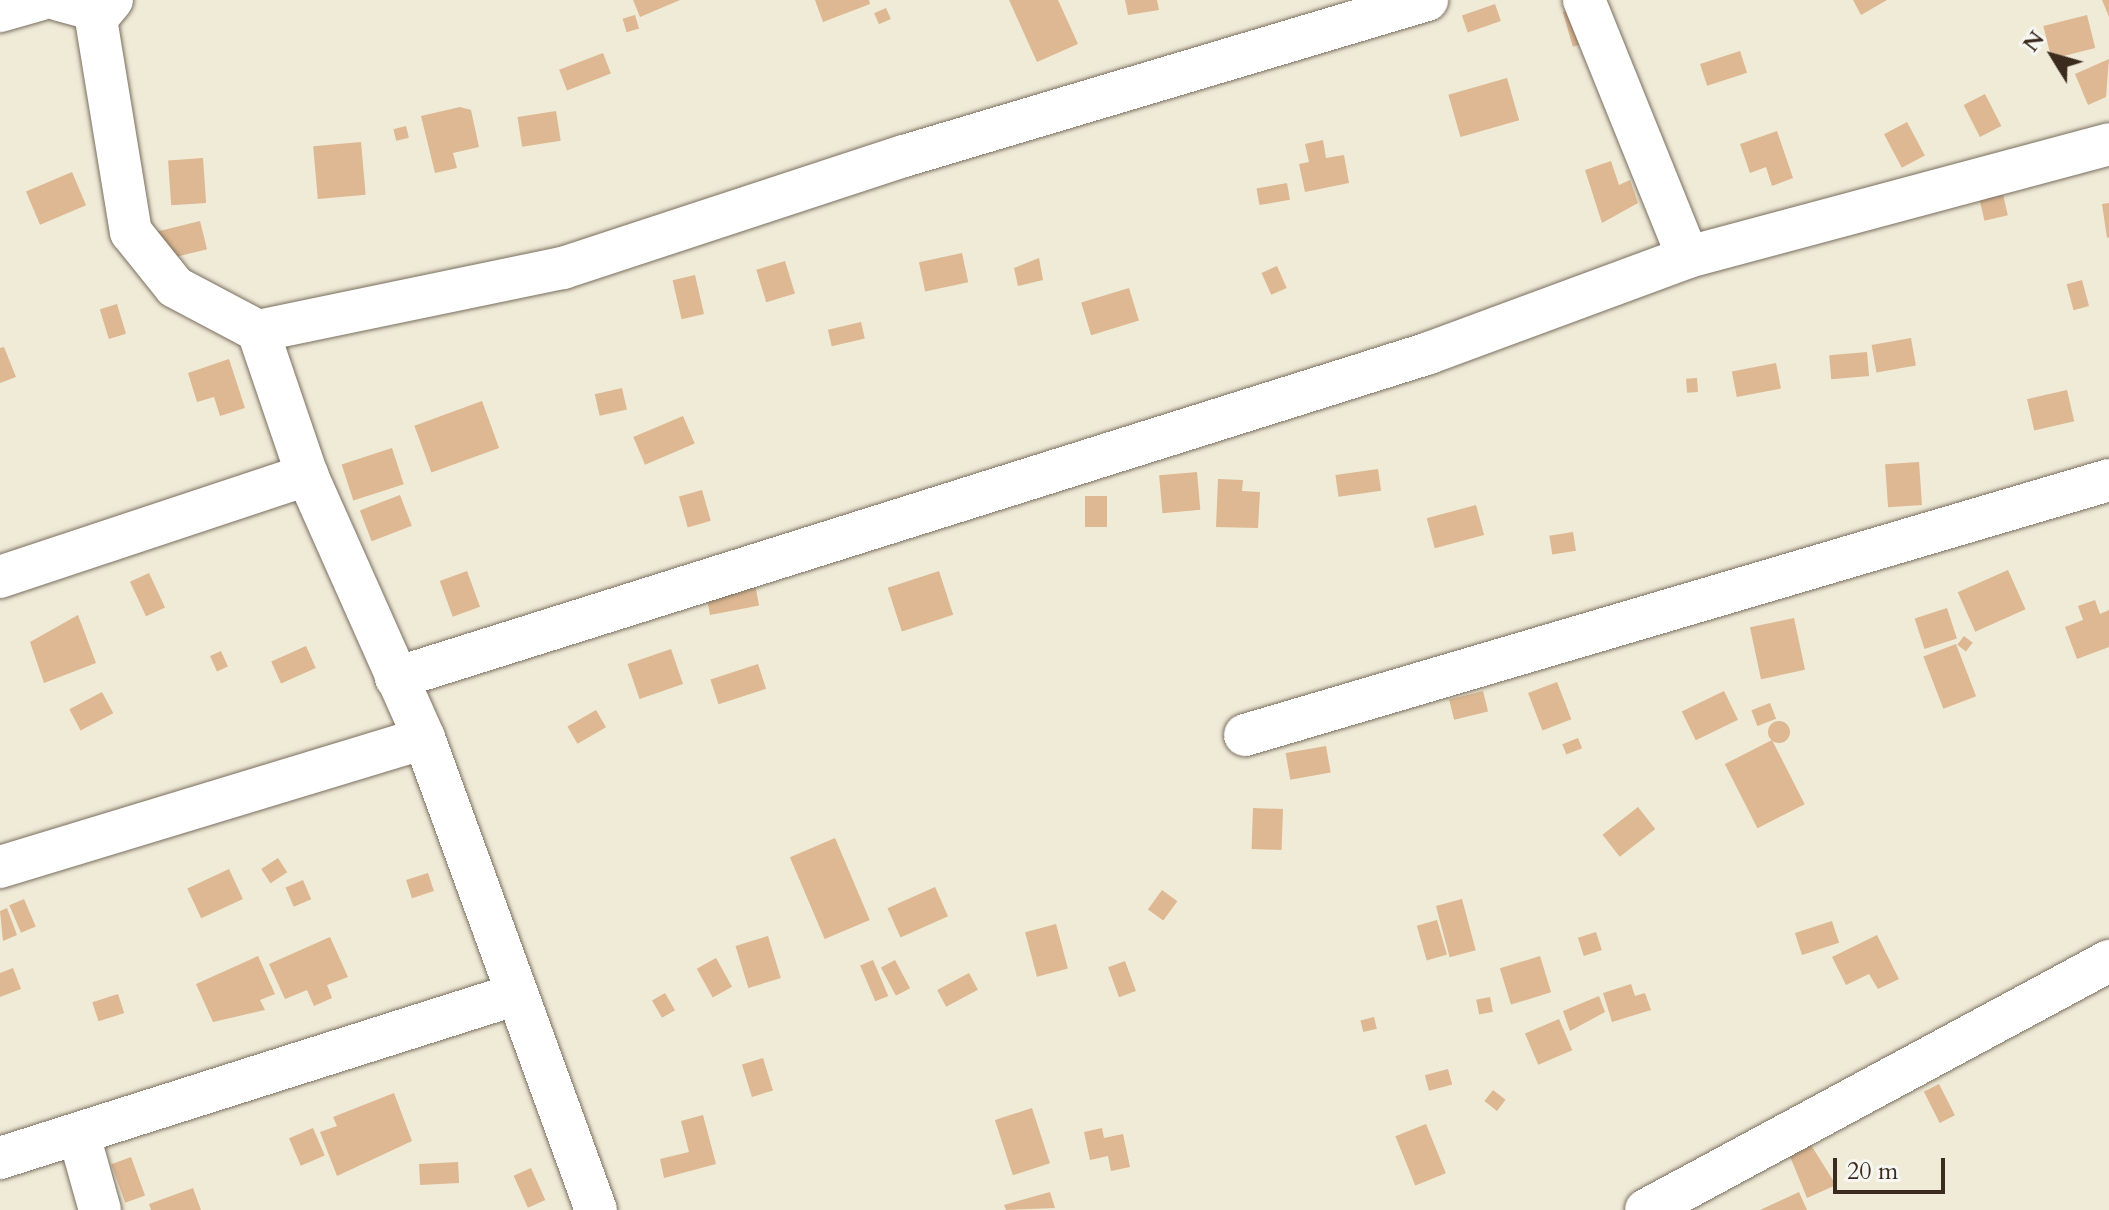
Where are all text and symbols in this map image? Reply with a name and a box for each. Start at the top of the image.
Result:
north arrow [2013,16,2093,96]
text: N [2016,25,2052,58]
scale bar [1837,1142,1949,1192]
text: 20 m [1847,1155,1898,1188]

